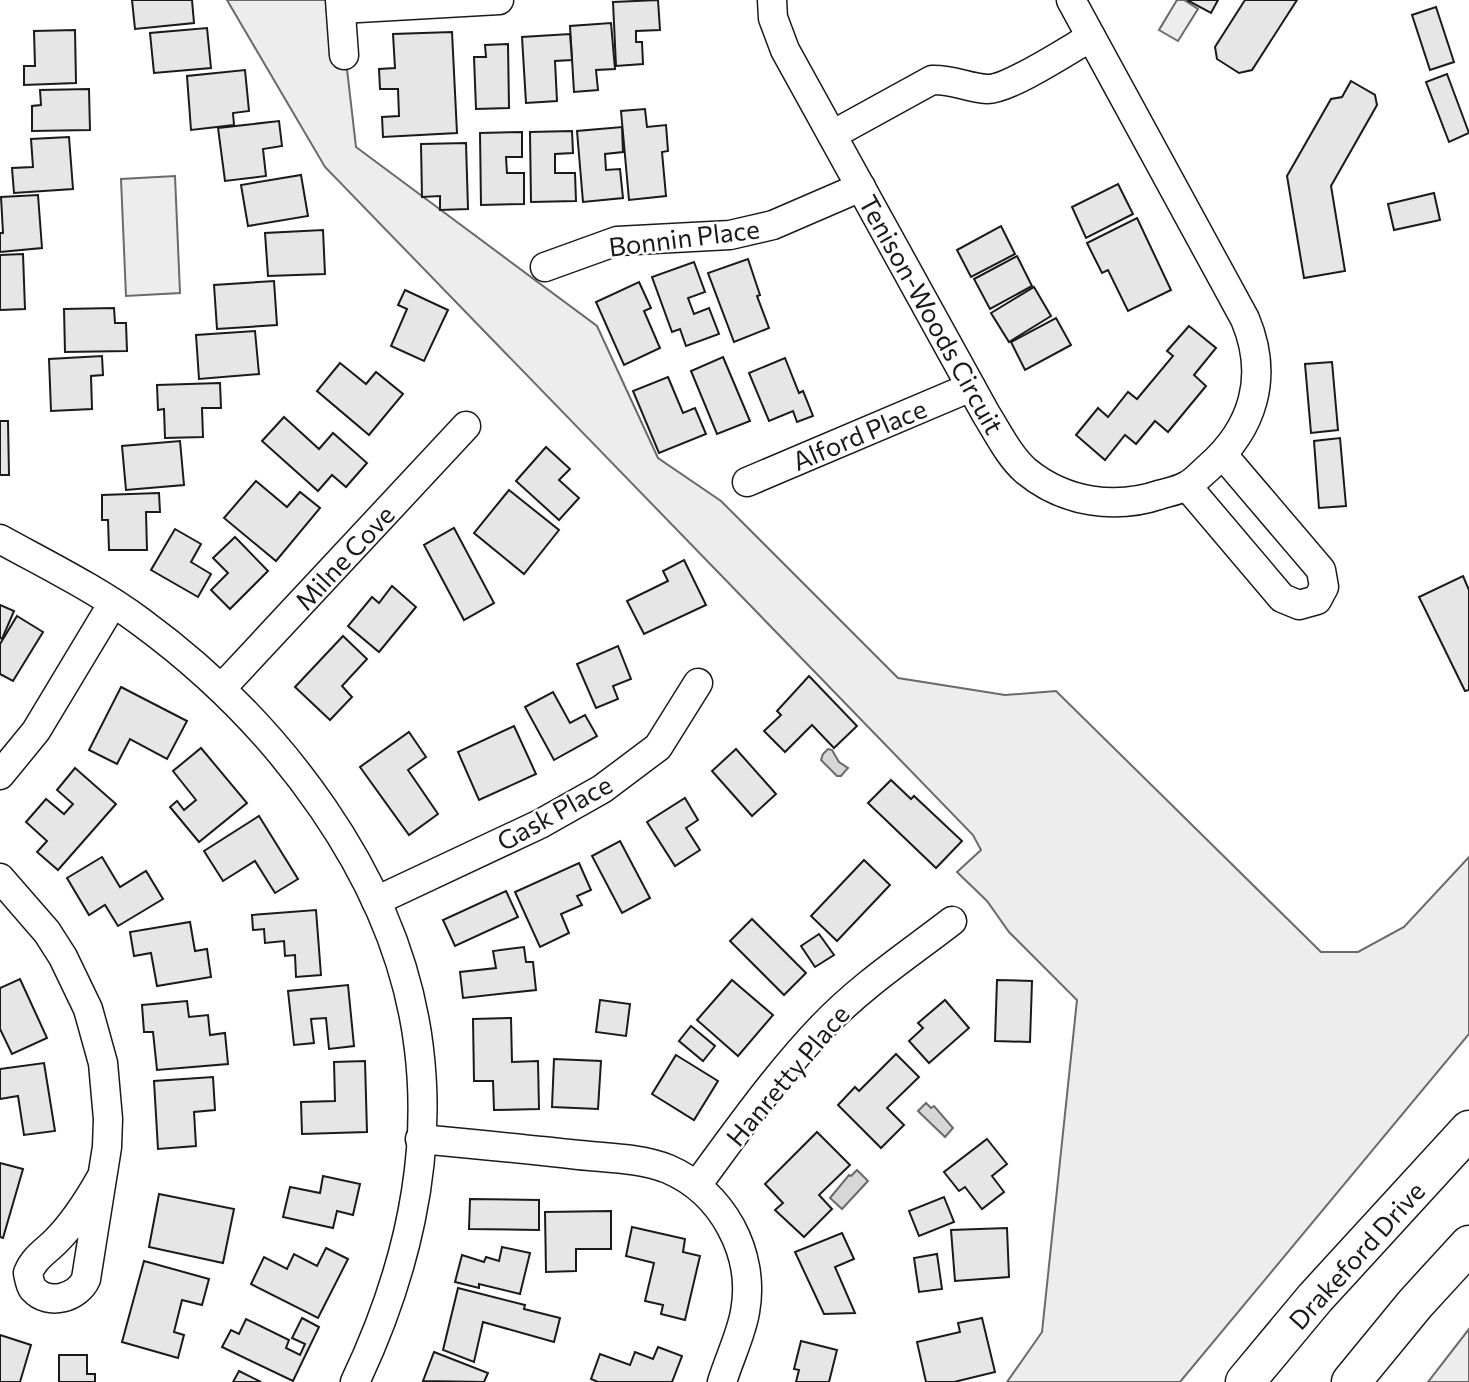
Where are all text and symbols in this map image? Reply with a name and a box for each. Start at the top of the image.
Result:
street label: Tenison-Woods Circuit [853,189,1011,439]
street label: Bonnin Place [607,212,761,262]
street label: Alford Place [787,392,931,476]
street label: Milne Cove [288,498,400,616]
street label: Gask Place [491,768,617,856]
street label: Hanretty Place [719,998,855,1152]
street label: Drakeford Drive [1282,1175,1430,1335]

